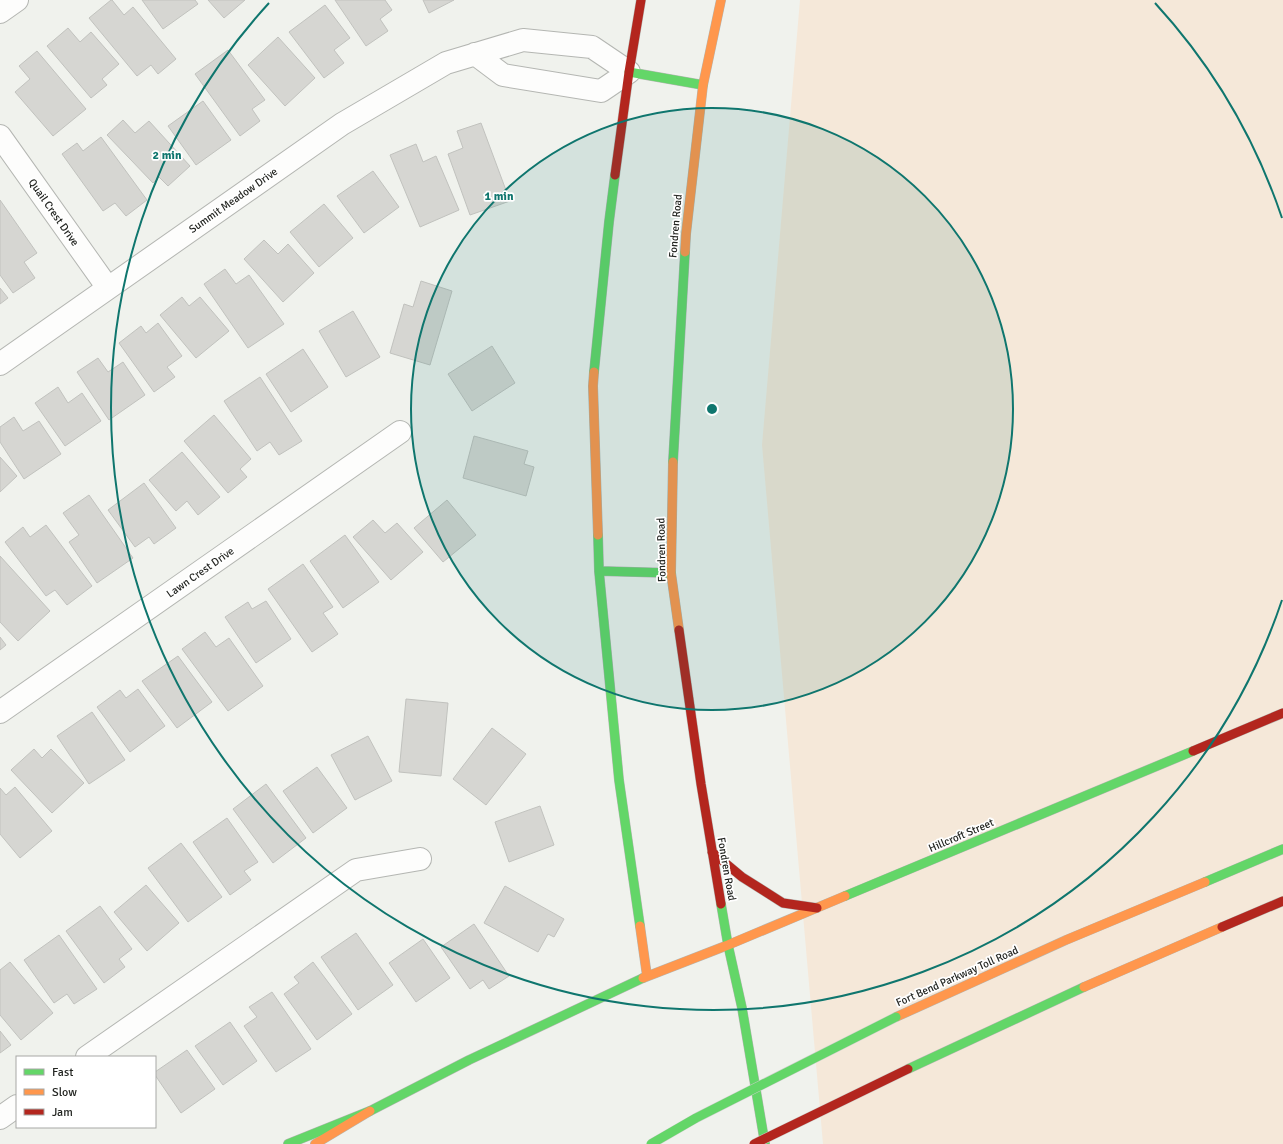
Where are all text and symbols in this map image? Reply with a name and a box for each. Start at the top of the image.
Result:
text: 2 min [153,148,182,163]
street label: Summit Meadow Drive [186,165,280,236]
street label: Quail Crest Drive [26,176,82,248]
text: 1 min [485,189,514,204]
street label: Fondren Road [666,193,685,259]
centre of rings [705,402,719,416]
street label: Fondren Road [654,518,669,582]
street label: Lawn Crest Drive [164,544,236,600]
street label: Hillcroft Street [927,816,996,855]
street label: Fondren Road [715,836,739,902]
street label: Fort Bend Parkway Toll Road [894,943,1021,1009]
legend [16,1056,156,1128]
text: Fast [52,1065,73,1080]
text: Slow [52,1085,77,1100]
text: Jam [52,1105,73,1120]

